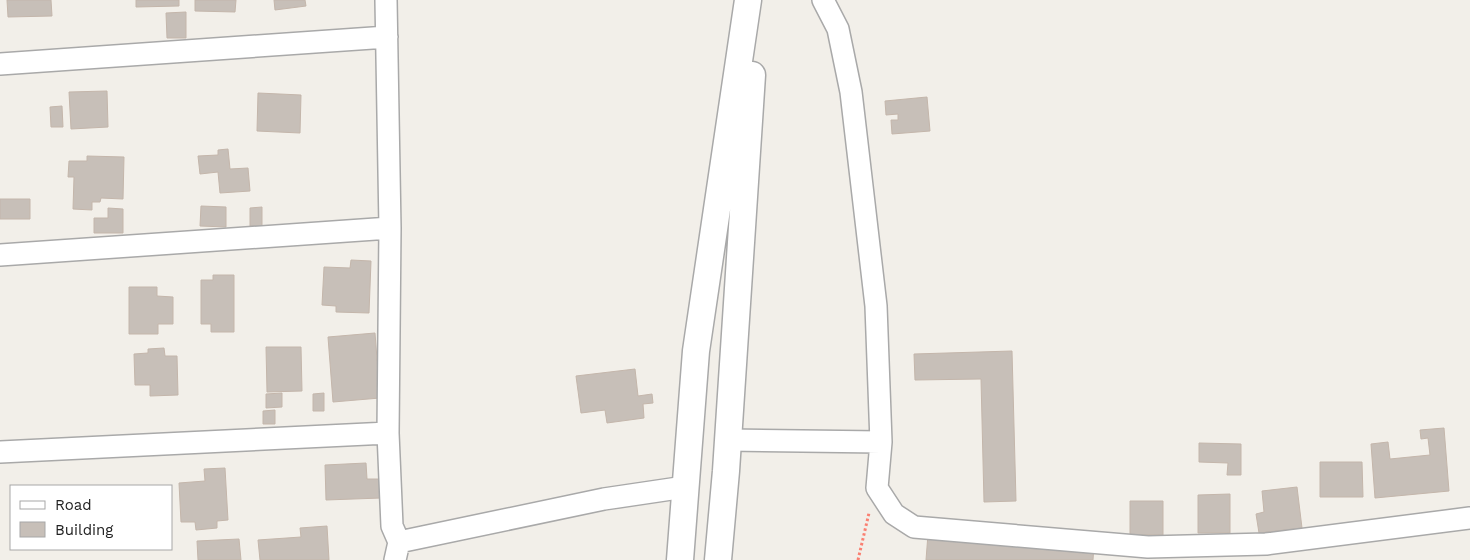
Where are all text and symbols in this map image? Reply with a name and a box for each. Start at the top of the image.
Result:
legend [10,485,172,550]
text: Road [55,496,92,514]
text: Building [55,521,113,539]

